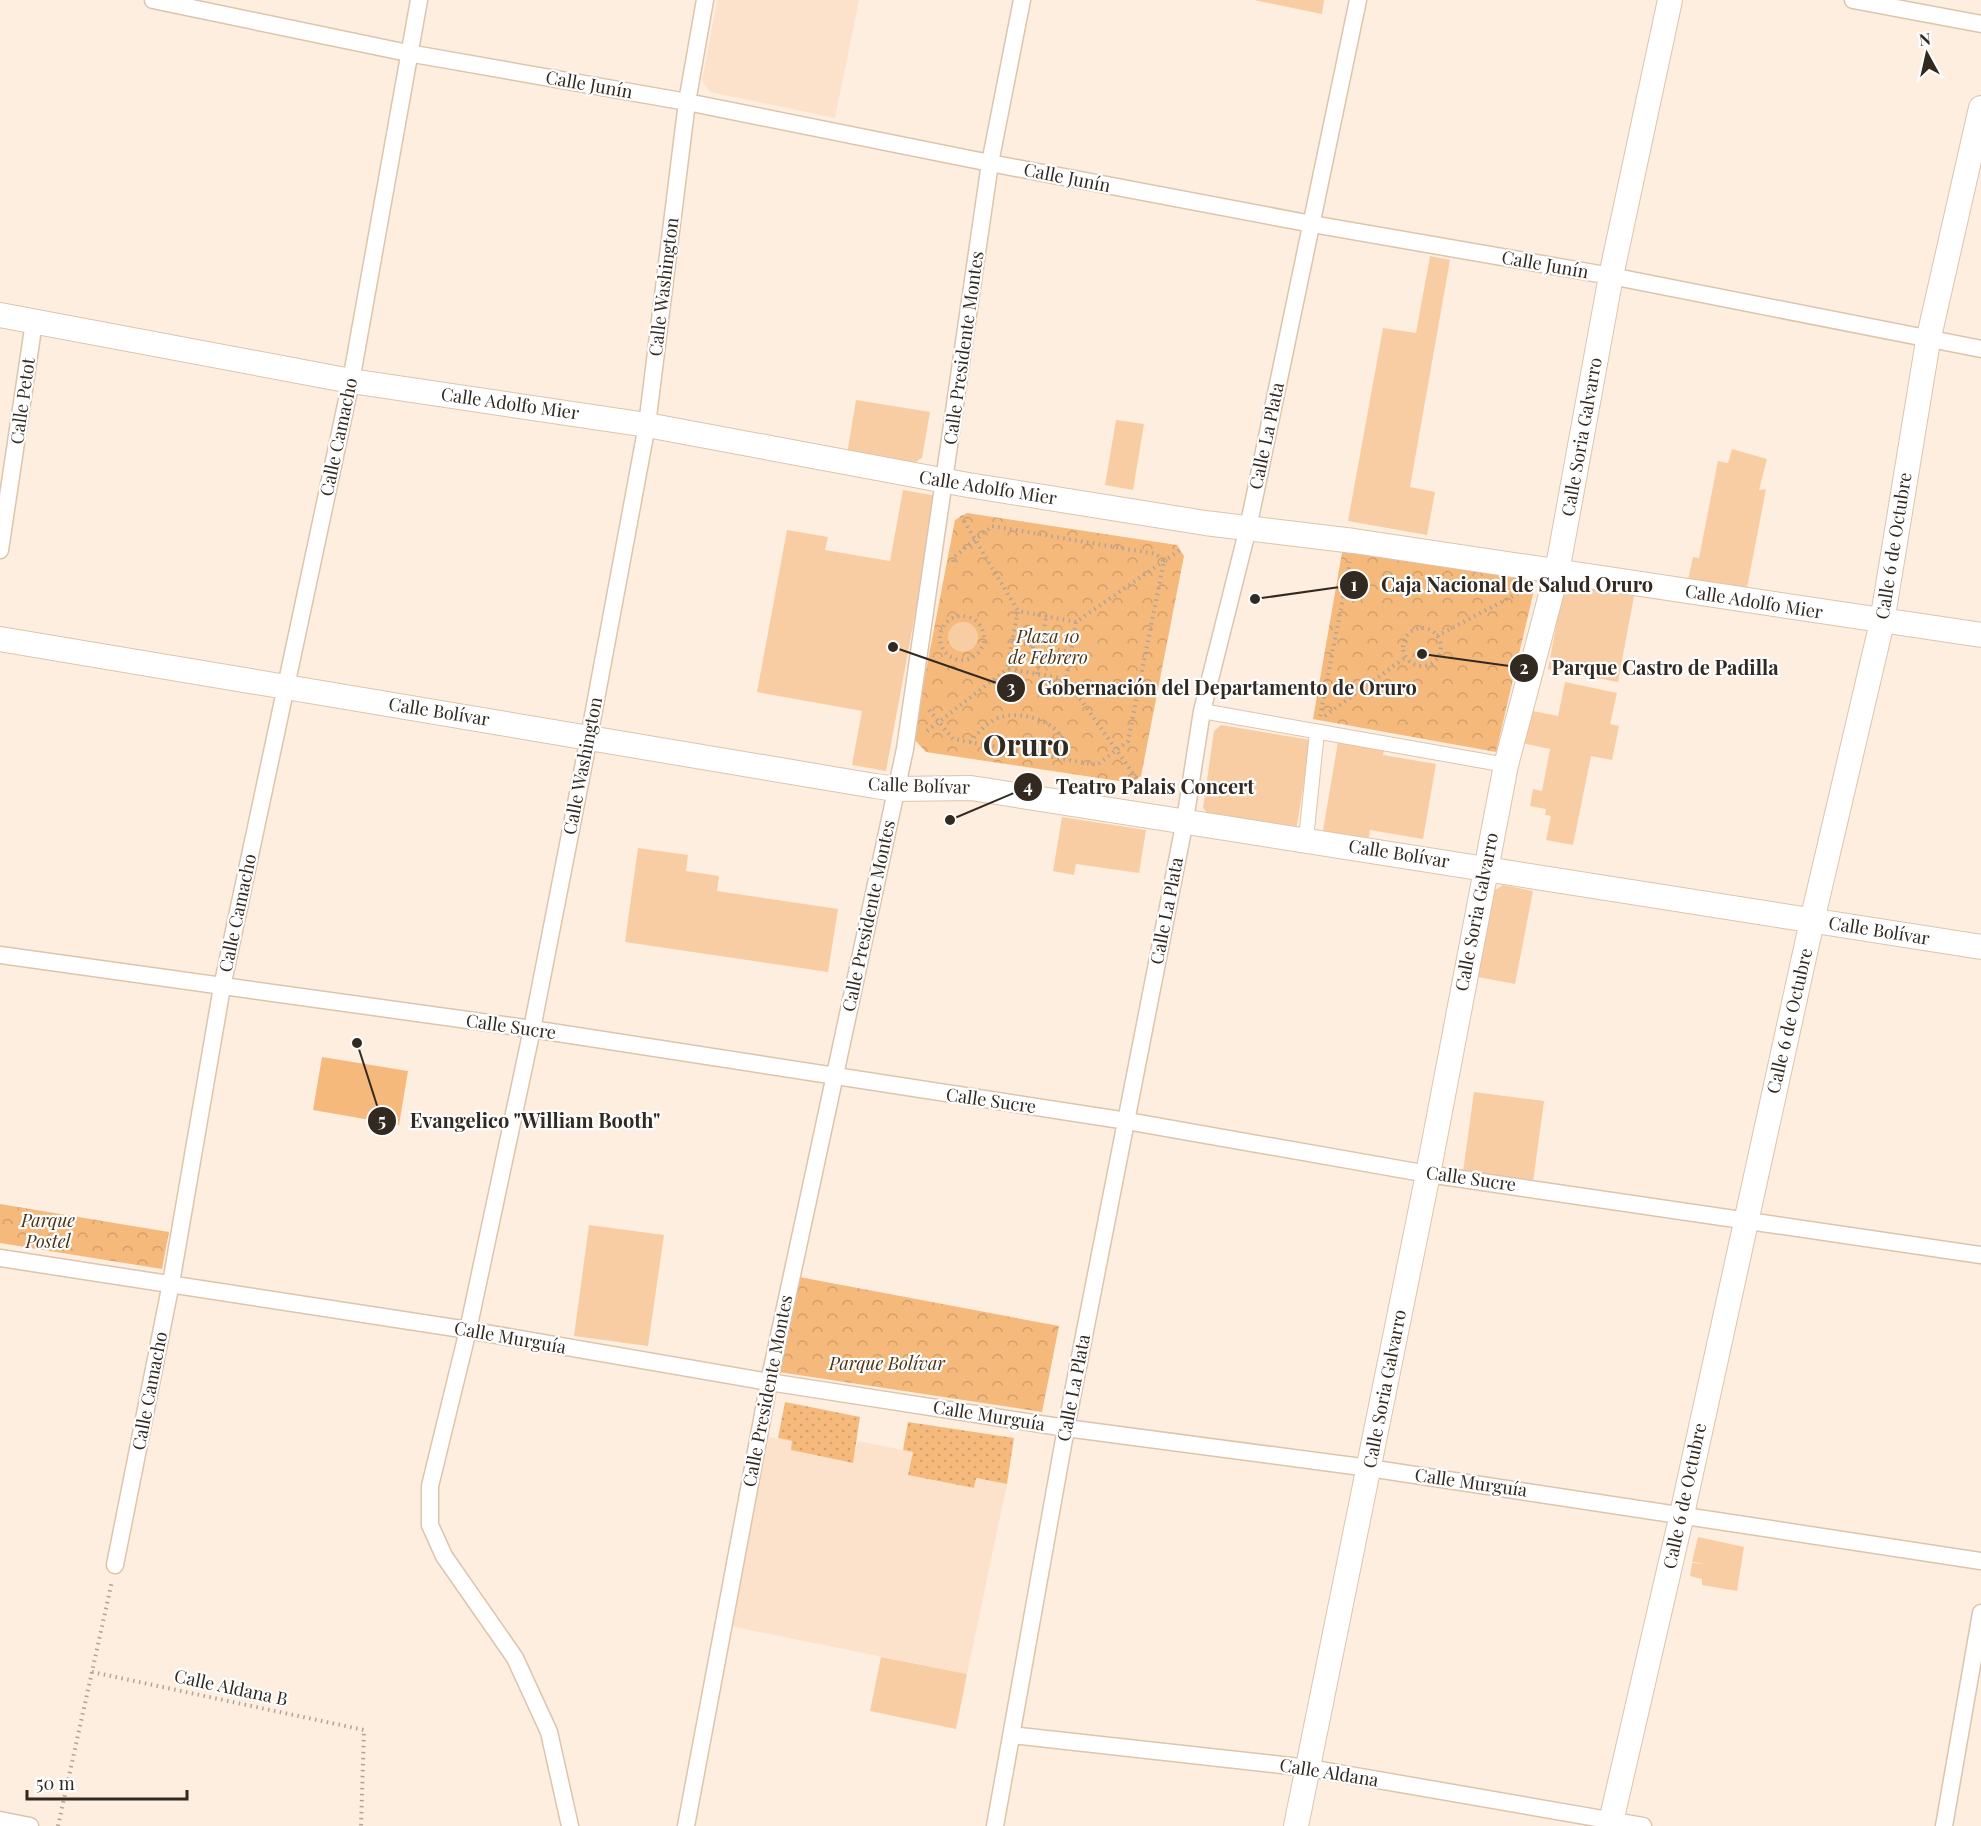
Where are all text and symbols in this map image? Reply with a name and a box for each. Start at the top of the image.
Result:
north arrow [1897,24,1957,84]
text: N [1918,27,1932,50]
street label: Calle Junín [544,65,635,104]
street label: Calle Junín [1022,157,1113,197]
street label: Calle Washington [643,216,683,358]
street label: Calle Junín [1500,245,1591,284]
street label: Calle Presidente Montes [938,249,988,446]
street label: Calle Petot [4,355,40,446]
street label: Calle Soria Galvarro [1555,355,1607,518]
street label: Calle Camacho [314,375,362,498]
street label: Calle La Plata [1243,380,1289,491]
street label: Calle Adolfo Mier [440,381,581,425]
street label: Calle Adolfo Mier [918,464,1059,510]
street label: Calle 6 de Octubre [1870,471,1916,621]
callout: Caja Nacional de Salud Oruro [1339,566,1665,604]
text: Caja Nacional de Salud Oruro [1381,570,1653,597]
text: 1 [1351,572,1358,596]
street label: Calle Adolfo Mier [1684,578,1825,624]
park label: Plaza 10 de Febrero [1008,624,1088,669]
callout: Parque Castro de Padilla [1509,649,1791,687]
text: Parque Castro de Padilla [1551,653,1779,680]
text: 2 [1519,655,1529,679]
callout: Gobernación del Departamento de Oruro [996,669,1429,707]
text: Gobernación del Departamento de Oruro [1037,673,1417,700]
text: 3 [1007,675,1016,699]
street label: Calle Bolívar [387,691,491,731]
street label: Calle Washington [557,695,607,837]
district label: Oruro [983,724,1069,764]
callout: Teatro Palais Concert [1013,768,1266,806]
street label: Calle Bolívar [868,771,970,799]
text: Teatro Palais Concert [1056,772,1255,799]
text: 4 [1023,774,1033,798]
street label: Calle Presidente Montes [836,818,900,1014]
street label: Calle Soria Galvarro [1449,830,1503,993]
street label: Calle Bolívar [1347,833,1451,873]
street label: Calle Camacho [213,851,261,974]
street label: Calle La Plata [1144,855,1188,966]
street label: Calle Bolívar [1827,910,1931,950]
street label: Calle 6 de Octubre [1761,946,1817,1096]
street label: Calle Sucre [465,1008,558,1044]
street label: Calle Sucre [945,1082,1038,1118]
callout: Evangelico "William Booth" [367,1102,672,1140]
text: Evangelico "William Booth" [410,1106,660,1133]
text: 5 [378,1108,386,1132]
street label: Calle Sucre [1425,1160,1518,1196]
park label: Parque Postel [20,1208,75,1253]
street label: Calle Presidente Montes [737,1293,797,1489]
street label: Calle Soria Galvarro [1357,1307,1411,1470]
street label: Calle Murguía [452,1315,568,1359]
street label: Calle Camacho [126,1329,172,1452]
street label: Calle La Plata [1051,1332,1095,1443]
park label: Parque Bolívar [828,1351,946,1375]
street label: Calle Murguía [931,1394,1047,1436]
street label: Calle 6 de Octubre [1657,1421,1711,1571]
street label: Calle Murguía [1413,1462,1529,1502]
street label: Calle Aldana B [172,1663,290,1711]
street label: Calle Aldana [1278,1752,1380,1792]
scale bar [27,1763,188,1801]
text: 50 m [36,1771,75,1795]

